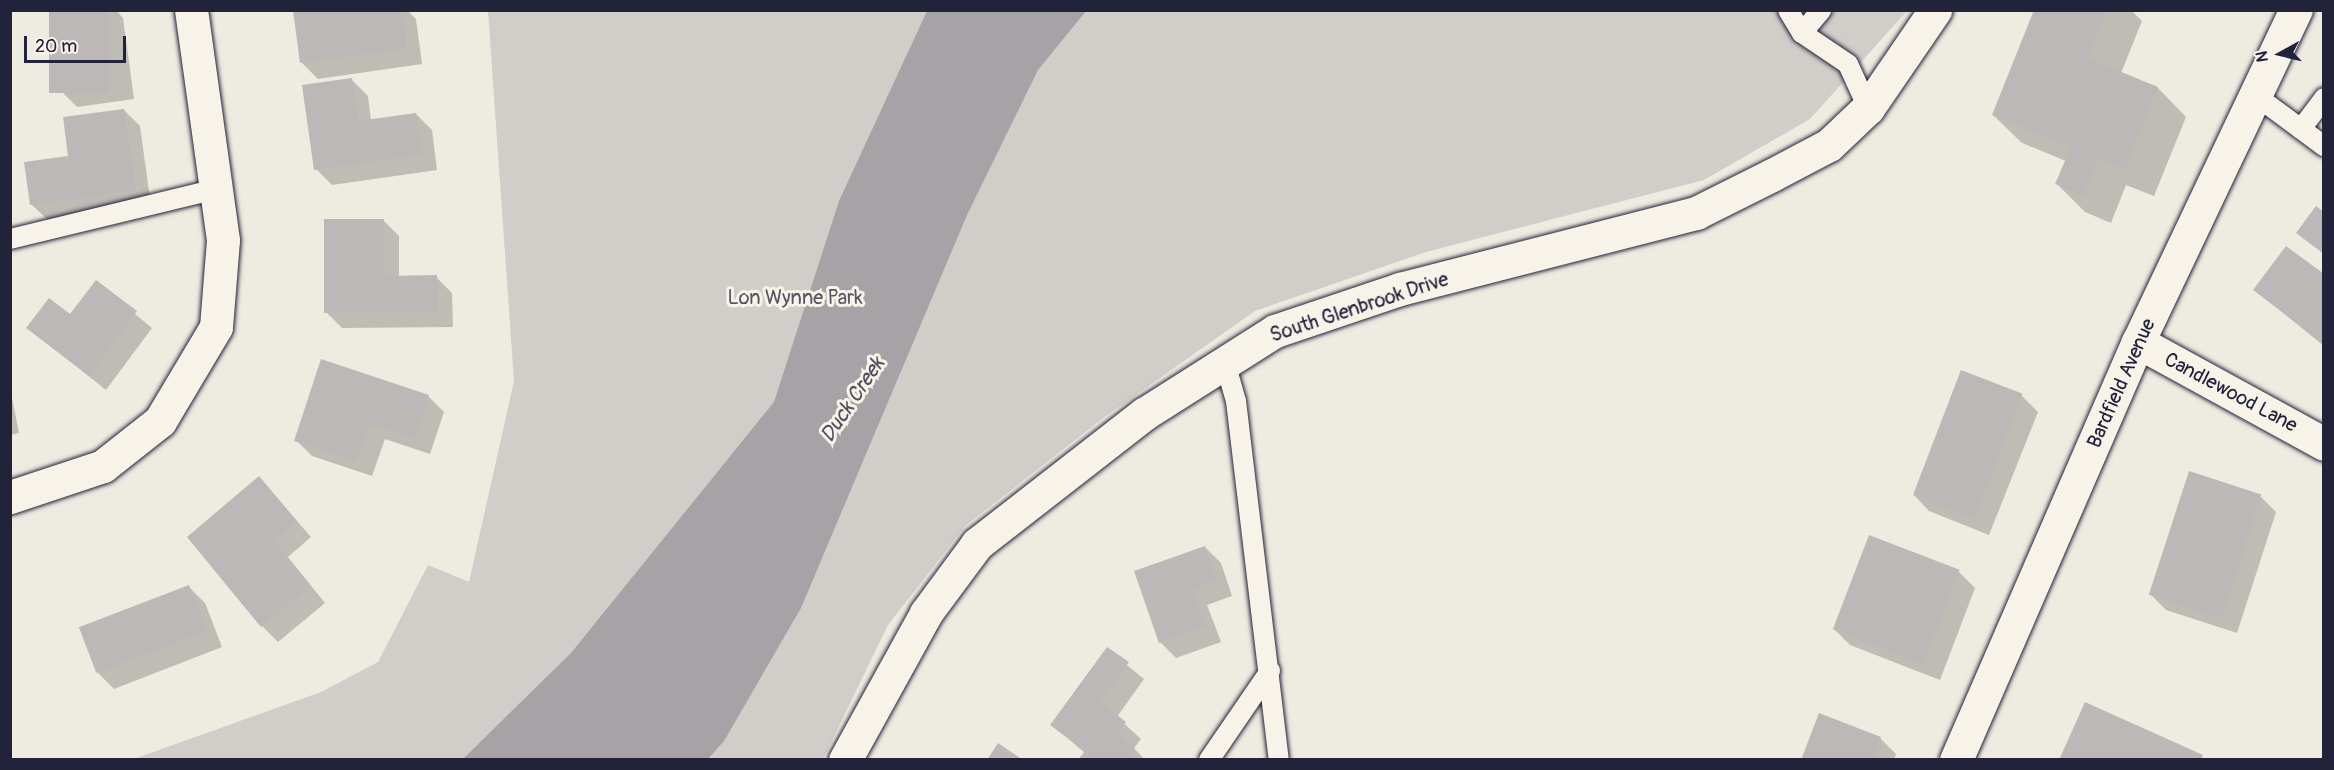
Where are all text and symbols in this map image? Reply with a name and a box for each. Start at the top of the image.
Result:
scale bar [27,24,129,62]
north arrow [2250,24,2310,84]
text: 20 m [35,35,77,58]
text: N [2252,50,2273,63]
street label: South Glenbrook Drive [1267,267,1451,347]
park label: Lon Wynne Park [728,285,862,309]
street label: Bardfield Avenue [2082,315,2160,451]
street label: Candlewood Lane [2160,347,2302,437]
water label: Duck Creek [815,353,891,447]

